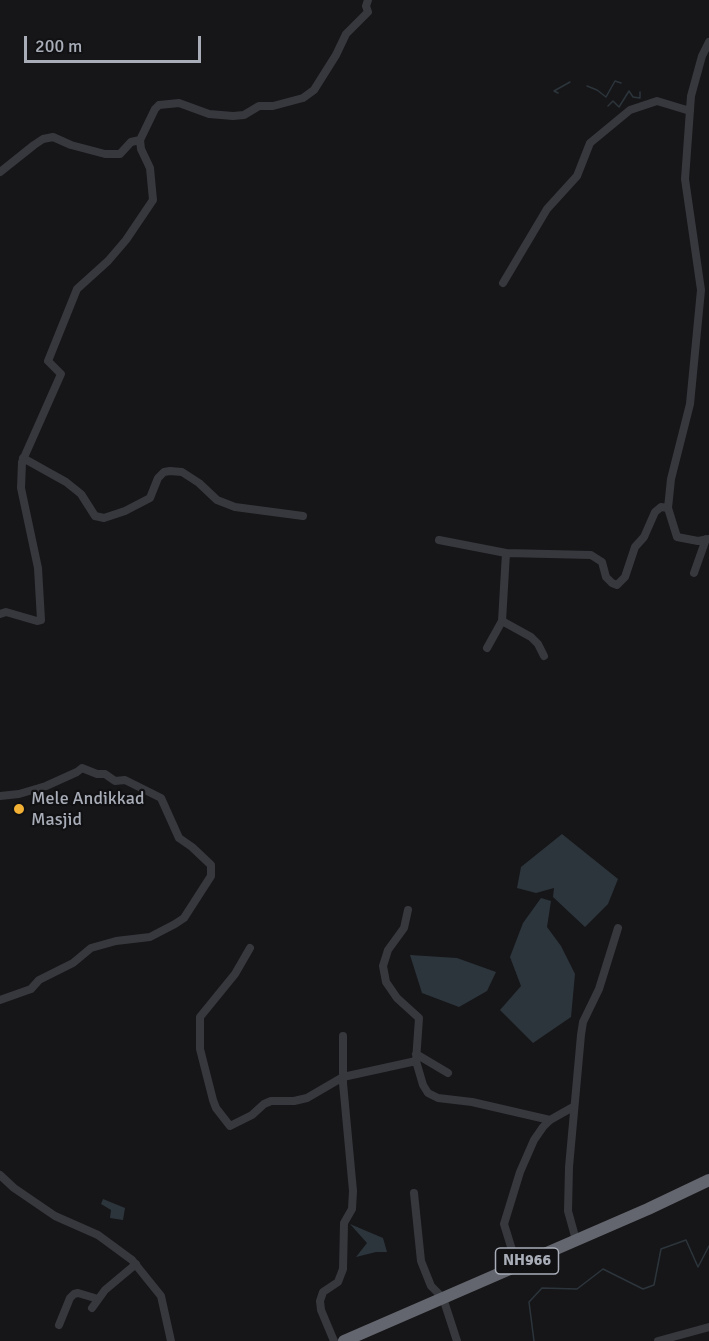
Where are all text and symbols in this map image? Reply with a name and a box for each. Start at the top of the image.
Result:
scale bar [27,24,204,62]
text: 200 m [35,35,82,57]
place label: Mele Andikkad Masjid [31,788,144,830]
marker: Mele Andikkad Masjid [12,802,26,816]
road number: NH966 [496,1248,558,1274]

